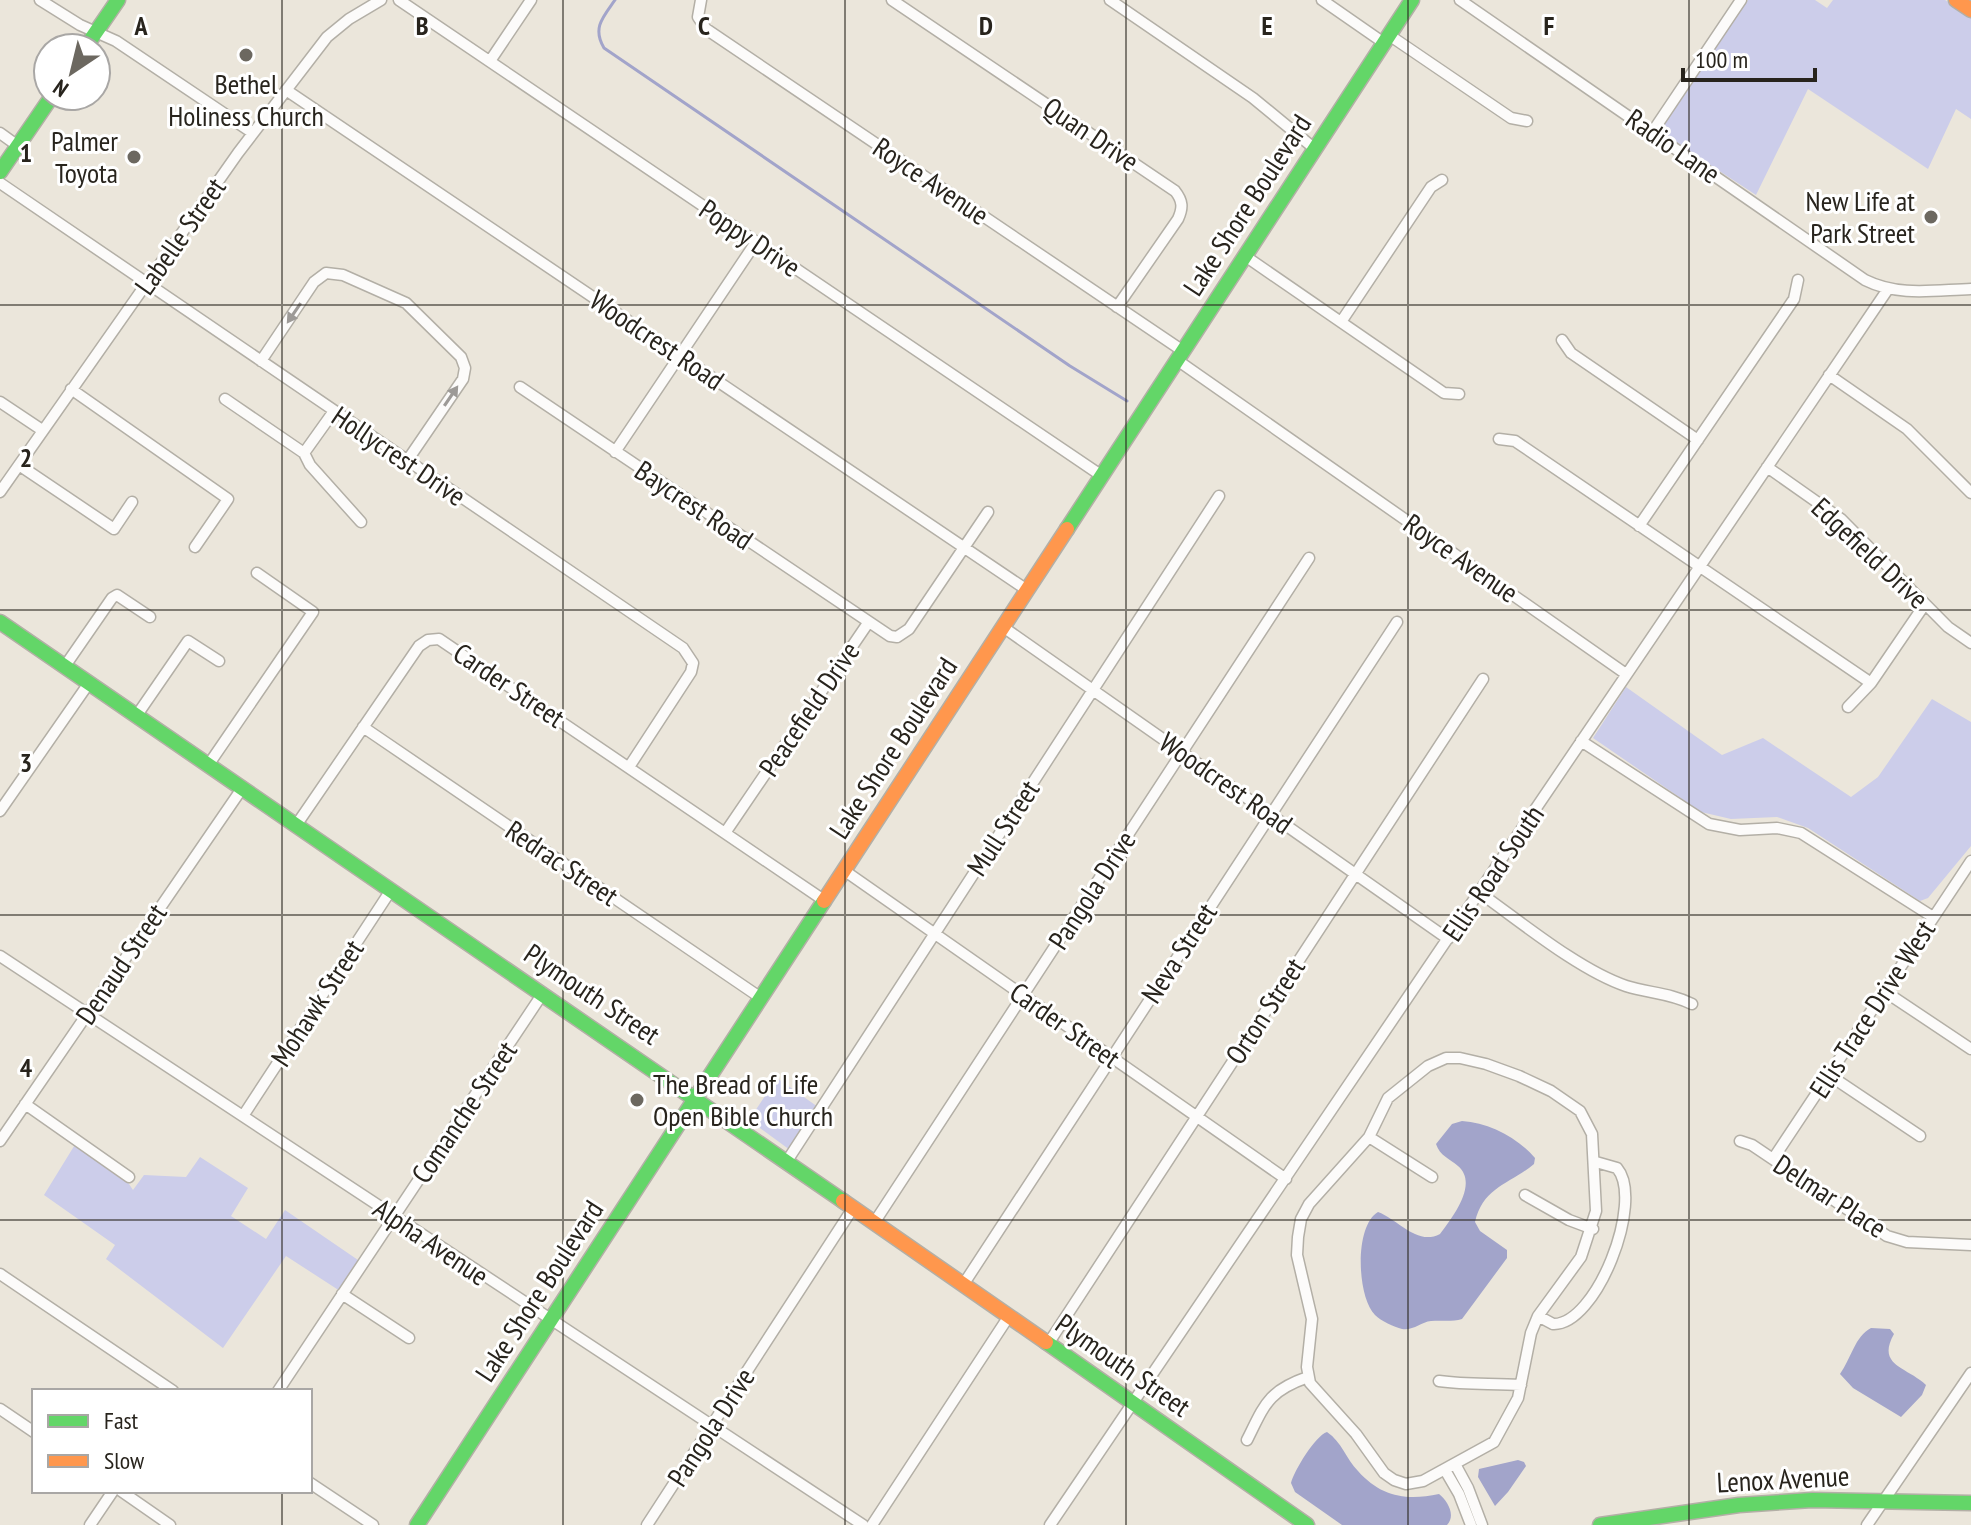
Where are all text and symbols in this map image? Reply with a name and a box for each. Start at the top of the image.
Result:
text: A [133,9,148,42]
text: B [416,9,429,42]
text: C [698,9,710,42]
text: D [979,9,993,42]
text: E [1261,9,1273,42]
text: F [1544,9,1555,42]
north arrow [32,32,112,112]
scale bar [1683,32,1815,82]
text: 100 m [1695,44,1748,75]
marker: Bethel Holiness Church [237,46,255,64]
place label: Bethel Holiness Church [168,65,324,134]
text: N [48,74,73,103]
street label: Quan Drive [1036,88,1146,179]
street label: Radio Lane [1619,100,1728,191]
street label: Lake Shore Boulevard [1174,107,1319,302]
place label: Palmer Toyota [51,122,118,191]
street label: Royce Avenue [866,128,996,233]
text: 1 [20,136,32,169]
marker: Palmer Toyota [125,148,143,166]
street label: Labelle Street [126,170,234,301]
place label: New Life at Park Street [1806,182,1915,251]
street label: Poppy Drive [692,190,808,285]
marker: New Life at Park Street [1922,208,1940,226]
street label: Woodcrest Road [583,281,732,398]
one-way arrow [287,303,302,324]
one-way arrow [443,386,458,407]
street label: Hollycrest Drive [325,397,473,514]
text: 2 [20,441,32,474]
street label: Baycrest Road [628,452,761,558]
street label: Edgefield Drive [1804,489,1937,616]
street label: Royce Avenue [1397,505,1526,611]
street label: Carder Street [446,634,572,735]
street label: Peacefield Drive [750,634,867,783]
street label: Lake Shore Boulevard [820,650,965,845]
street label: Woodcrest Road [1153,723,1300,842]
text: 3 [20,746,32,779]
street label: Mull Street [958,773,1047,883]
street label: Ellis Road South [1433,798,1552,948]
street label: Redrac Street [499,811,626,914]
street label: Pangola Drive [1040,823,1144,956]
street label: Neva Street [1133,895,1225,1010]
street label: Denaud Street [67,896,175,1031]
street label: Ellis Trace Drive West [1800,913,1943,1105]
street label: Mohawk Street [262,932,371,1073]
street label: Plymouth Street [517,935,668,1053]
street label: Orton Street [1217,950,1313,1071]
street label: Carder Street [1003,973,1128,1076]
street label: Comanche Street [403,1033,525,1190]
text: 4 [20,1051,33,1084]
place label: The Bread of Life Open Bible Church [653,1065,833,1134]
marker: The Bread of Life Open Bible Church [628,1091,646,1109]
street label: Delmar Place [1767,1145,1894,1246]
street label: Alpha Avenue [366,1189,496,1294]
street label: Lake Shore Boulevard [466,1193,611,1388]
street label: Plymouth Street [1049,1305,1198,1425]
street label: Pangola Drive [659,1360,763,1493]
legend [32,1389,312,1493]
text: Fast [104,1405,139,1436]
text: Slow [104,1445,145,1476]
street label: Lenox Avenue [1716,1457,1850,1500]

